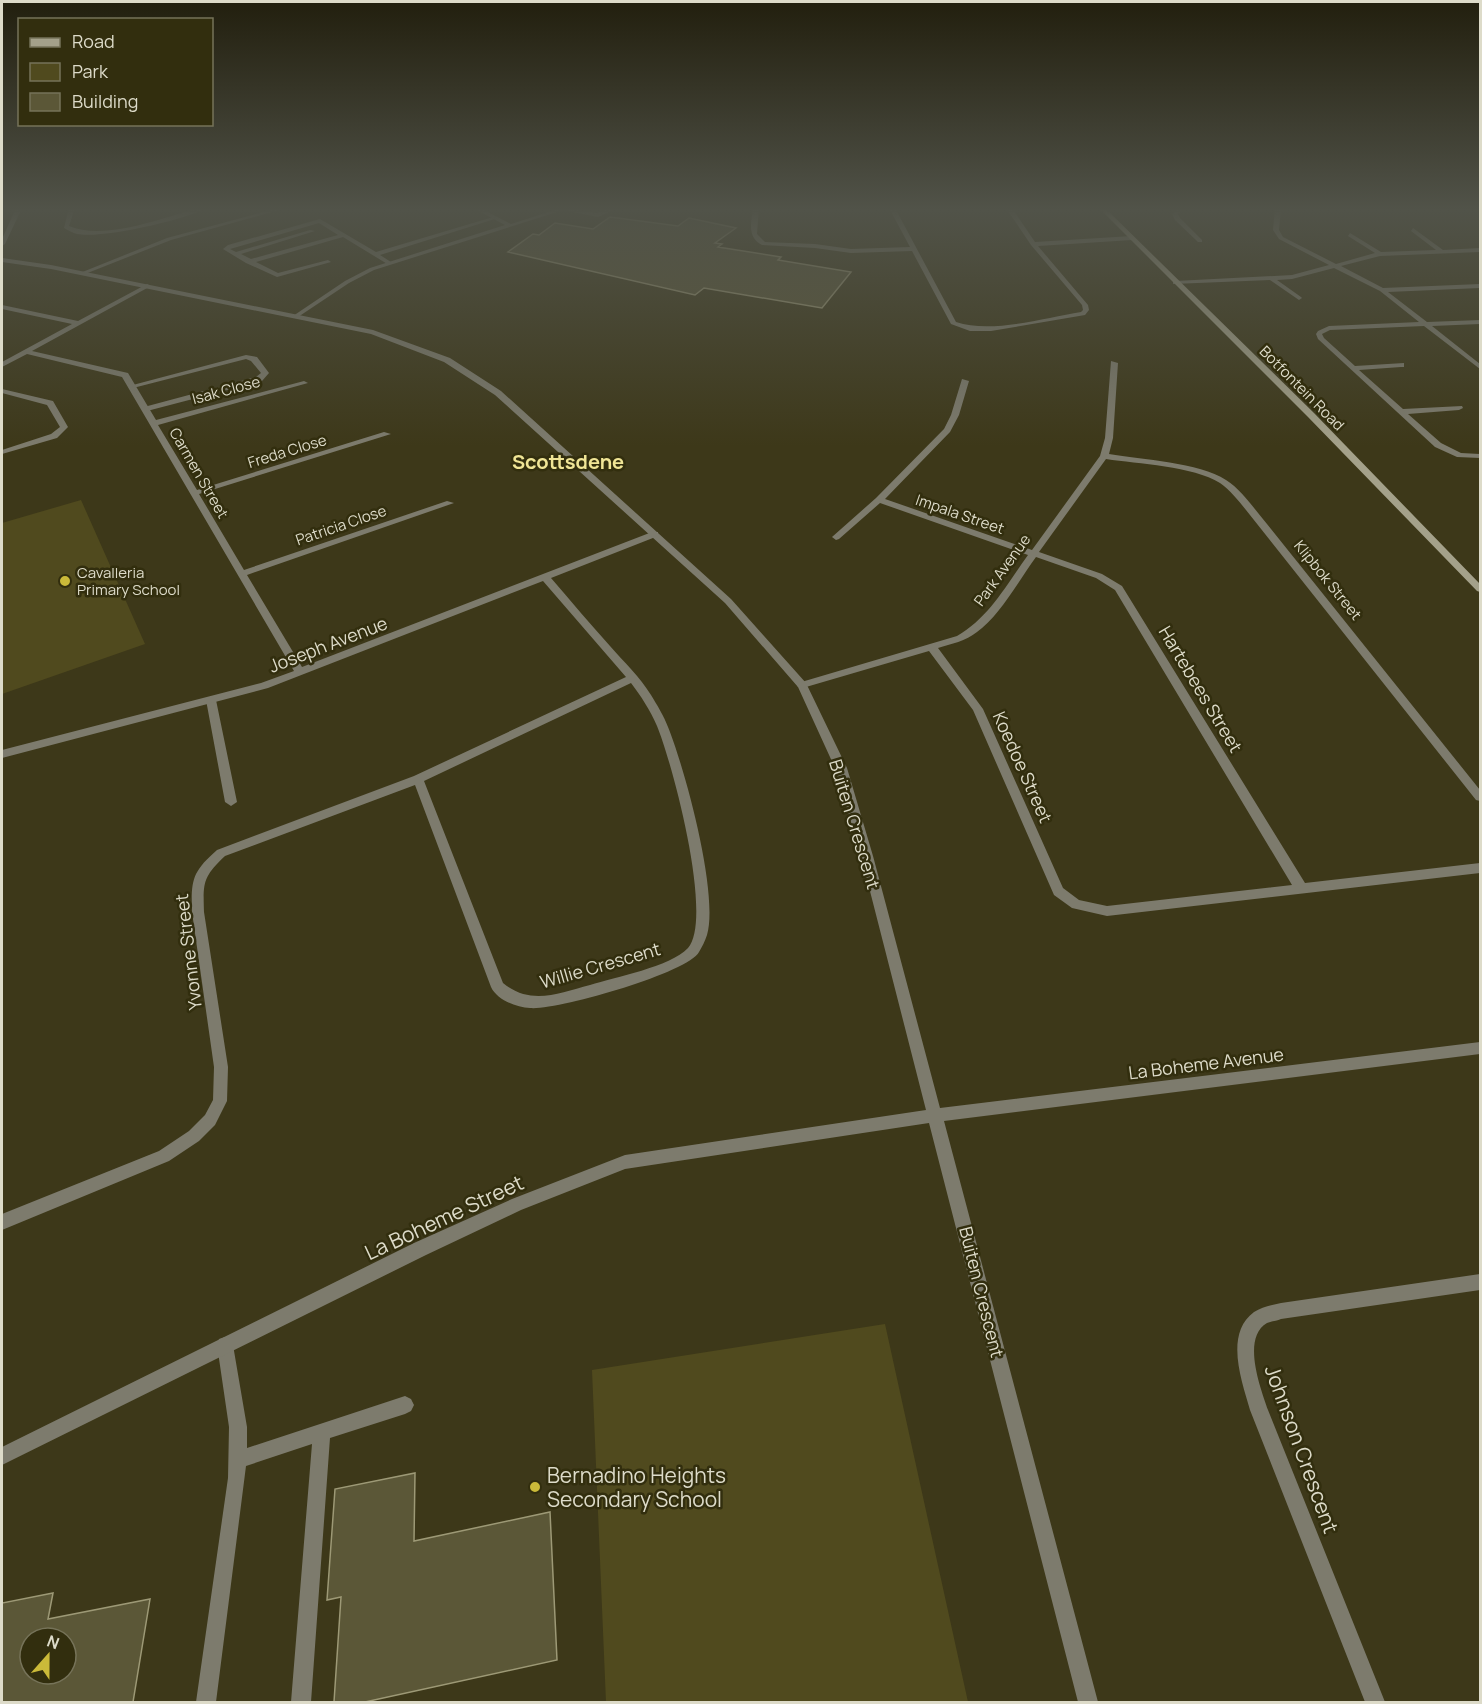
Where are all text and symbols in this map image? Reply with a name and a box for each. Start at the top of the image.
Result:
legend [18,18,213,126]
text: Road [72,29,115,53]
text: Park [72,59,109,83]
text: Building [72,89,138,113]
street label: Botfontein Road [1255,341,1349,435]
street label: Isak Close [190,371,263,409]
street label: Carmen Street [164,424,234,522]
street label: Freda Close [245,429,329,473]
district label: Scottsdene [512,448,624,475]
street label: Impala Street [913,489,1007,539]
street label: Patricia Close [293,500,389,550]
street label: Park Avenue [969,530,1035,610]
street label: Klipbok Street [1289,536,1367,624]
place label: Cavalleria Primary School [77,562,180,600]
marker: Cavalleria Primary School [58,574,72,588]
street label: Joseph Avenue [265,610,391,678]
street label: Hartebees Street [1154,621,1248,757]
street label: Koedoe Street [988,708,1058,826]
street label: Buiten Crescent [824,756,886,892]
street label: Yvonne Street [169,892,207,1012]
street label: Willie Crescent [537,936,663,994]
street label: La Boheme Avenue [1127,1042,1285,1084]
street label: La Boheme Street [360,1168,528,1266]
street label: Buiten Crescent [954,1224,1010,1360]
street label: Johnson Crescent [1259,1361,1345,1537]
place label: Bernadino Heights Secondary School [547,1461,726,1513]
marker: Bernadino Heights Secondary School [528,1480,542,1494]
north arrow [18,1626,78,1686]
text: N [44,1630,63,1654]

